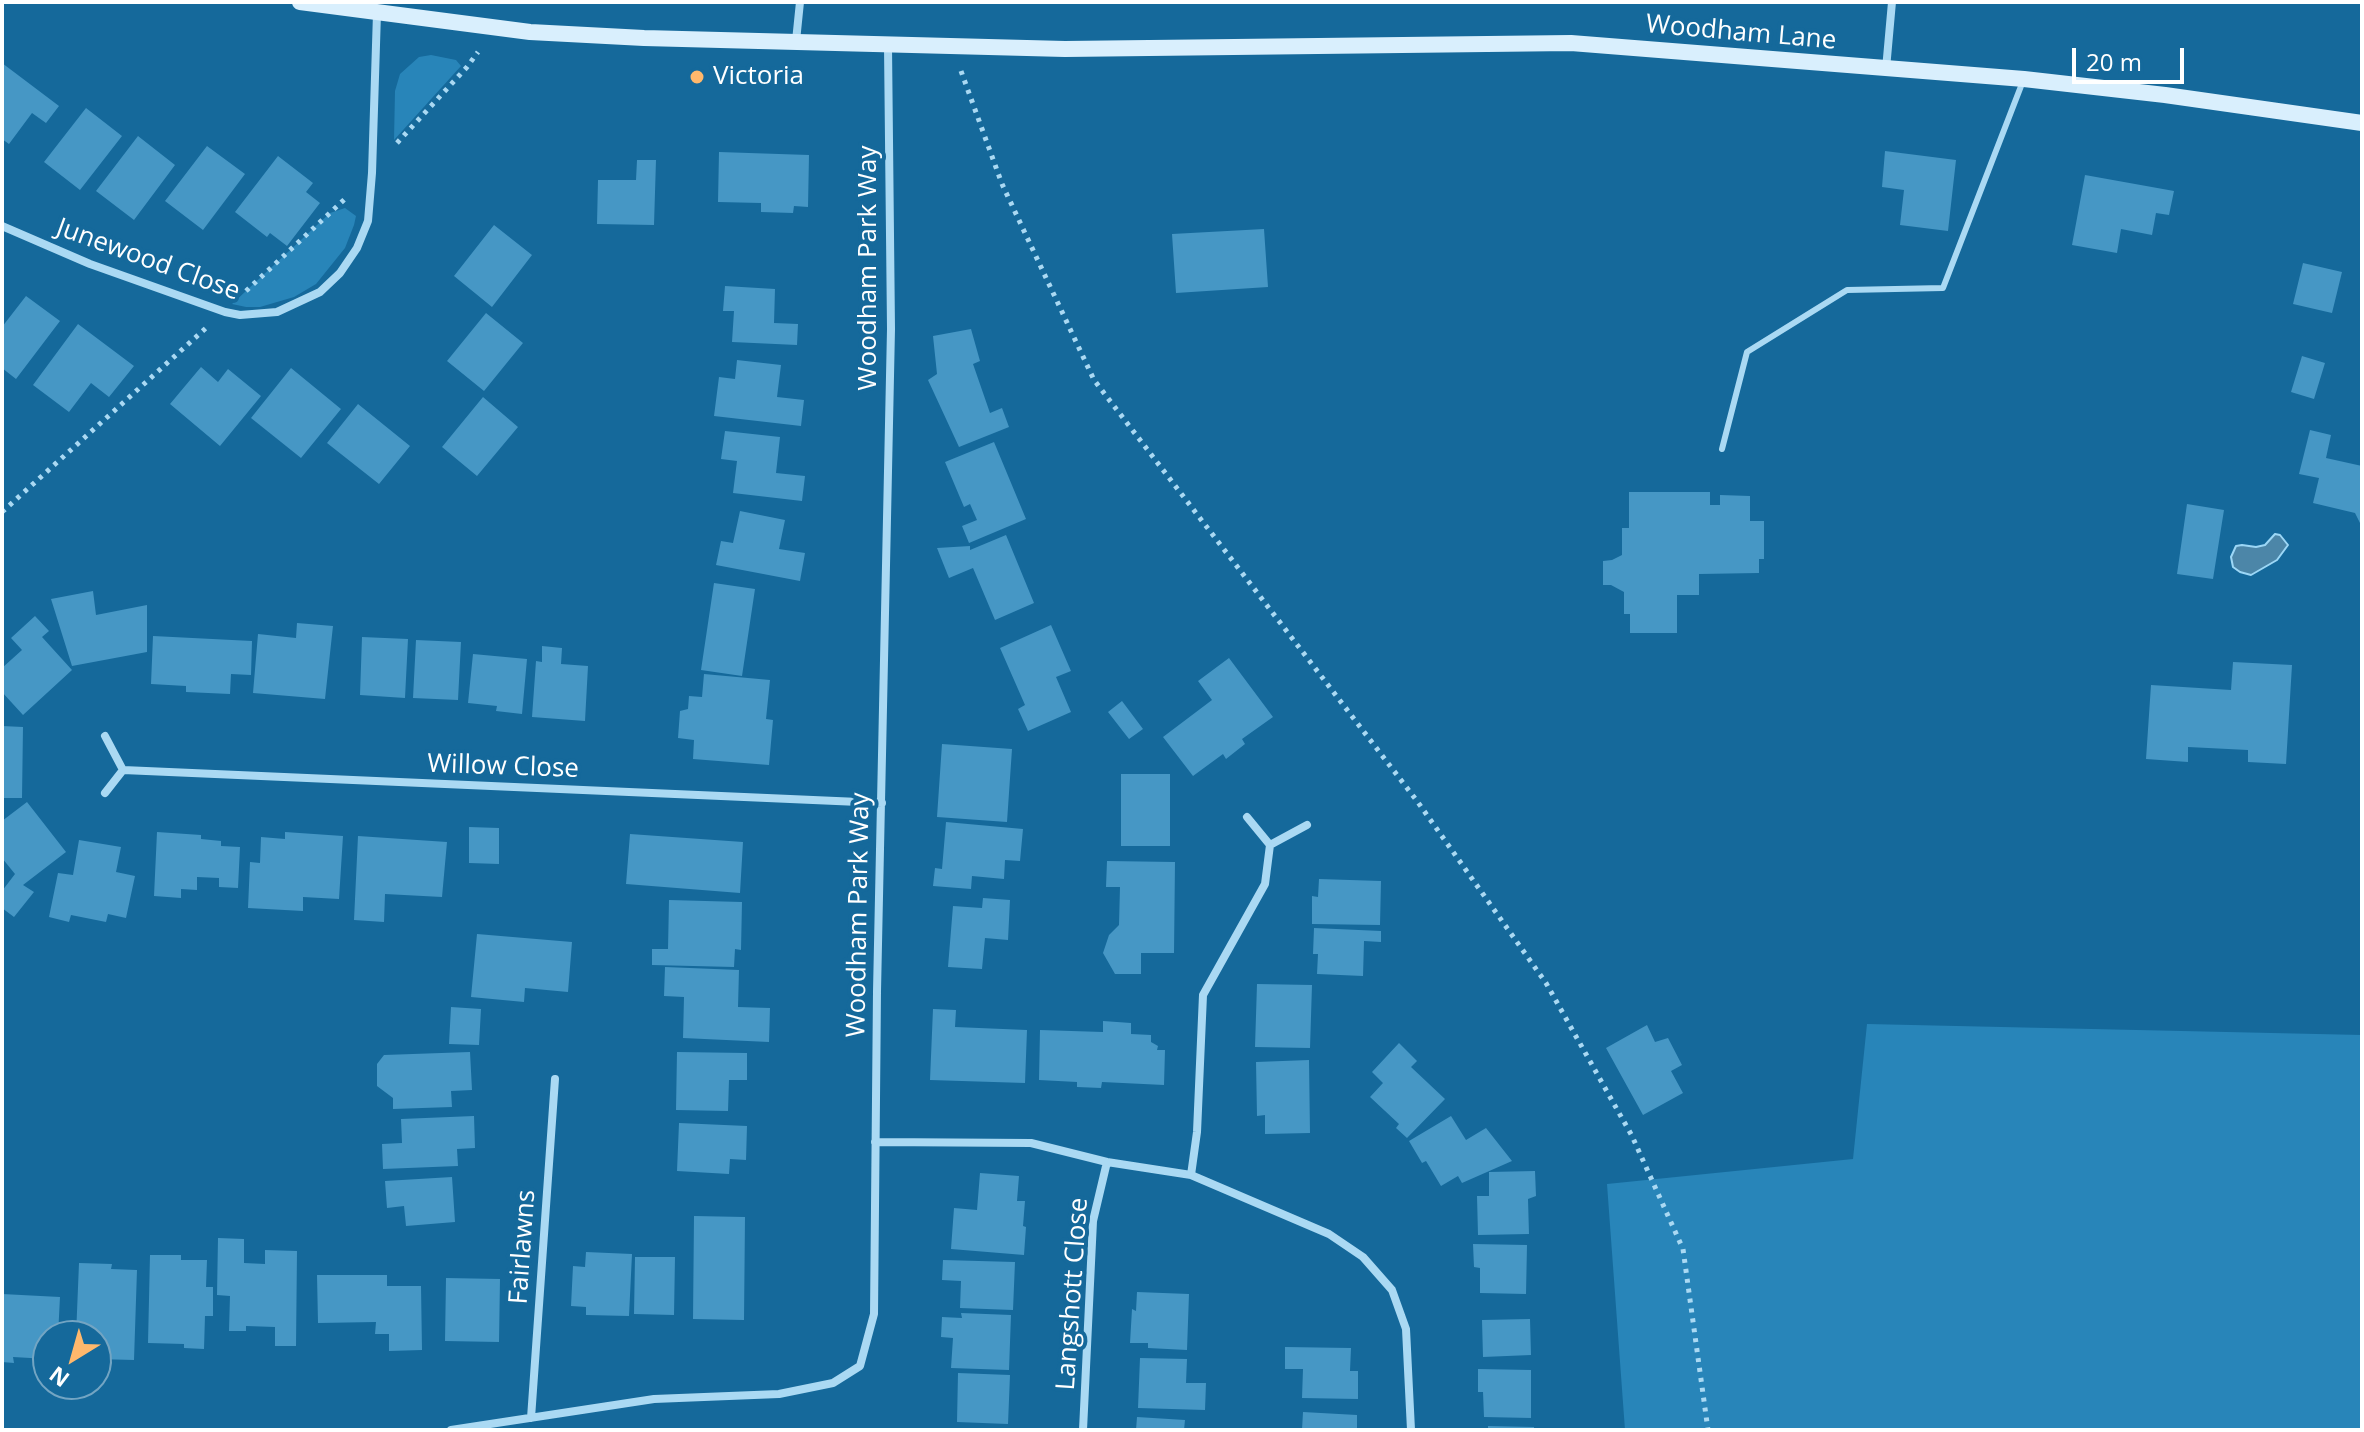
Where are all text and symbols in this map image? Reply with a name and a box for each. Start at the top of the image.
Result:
street label: Woodham Lane [1645,9,1837,57]
scale bar [2076,32,2188,82]
text: 20 m [2086,45,2142,78]
place label: Victoria [713,61,804,93]
marker: Victoria [688,68,706,86]
street label: Woodham Park Way [853,145,885,391]
street label: Junewood Close [52,212,244,308]
street label: Willow Close [427,749,579,785]
street label: Woodham Park Way [841,792,877,1038]
street label: Fairlawns [503,1189,543,1305]
street label: Langshott Close [1051,1197,1095,1391]
north arrow [32,1320,112,1400]
text: N [43,1360,75,1395]

